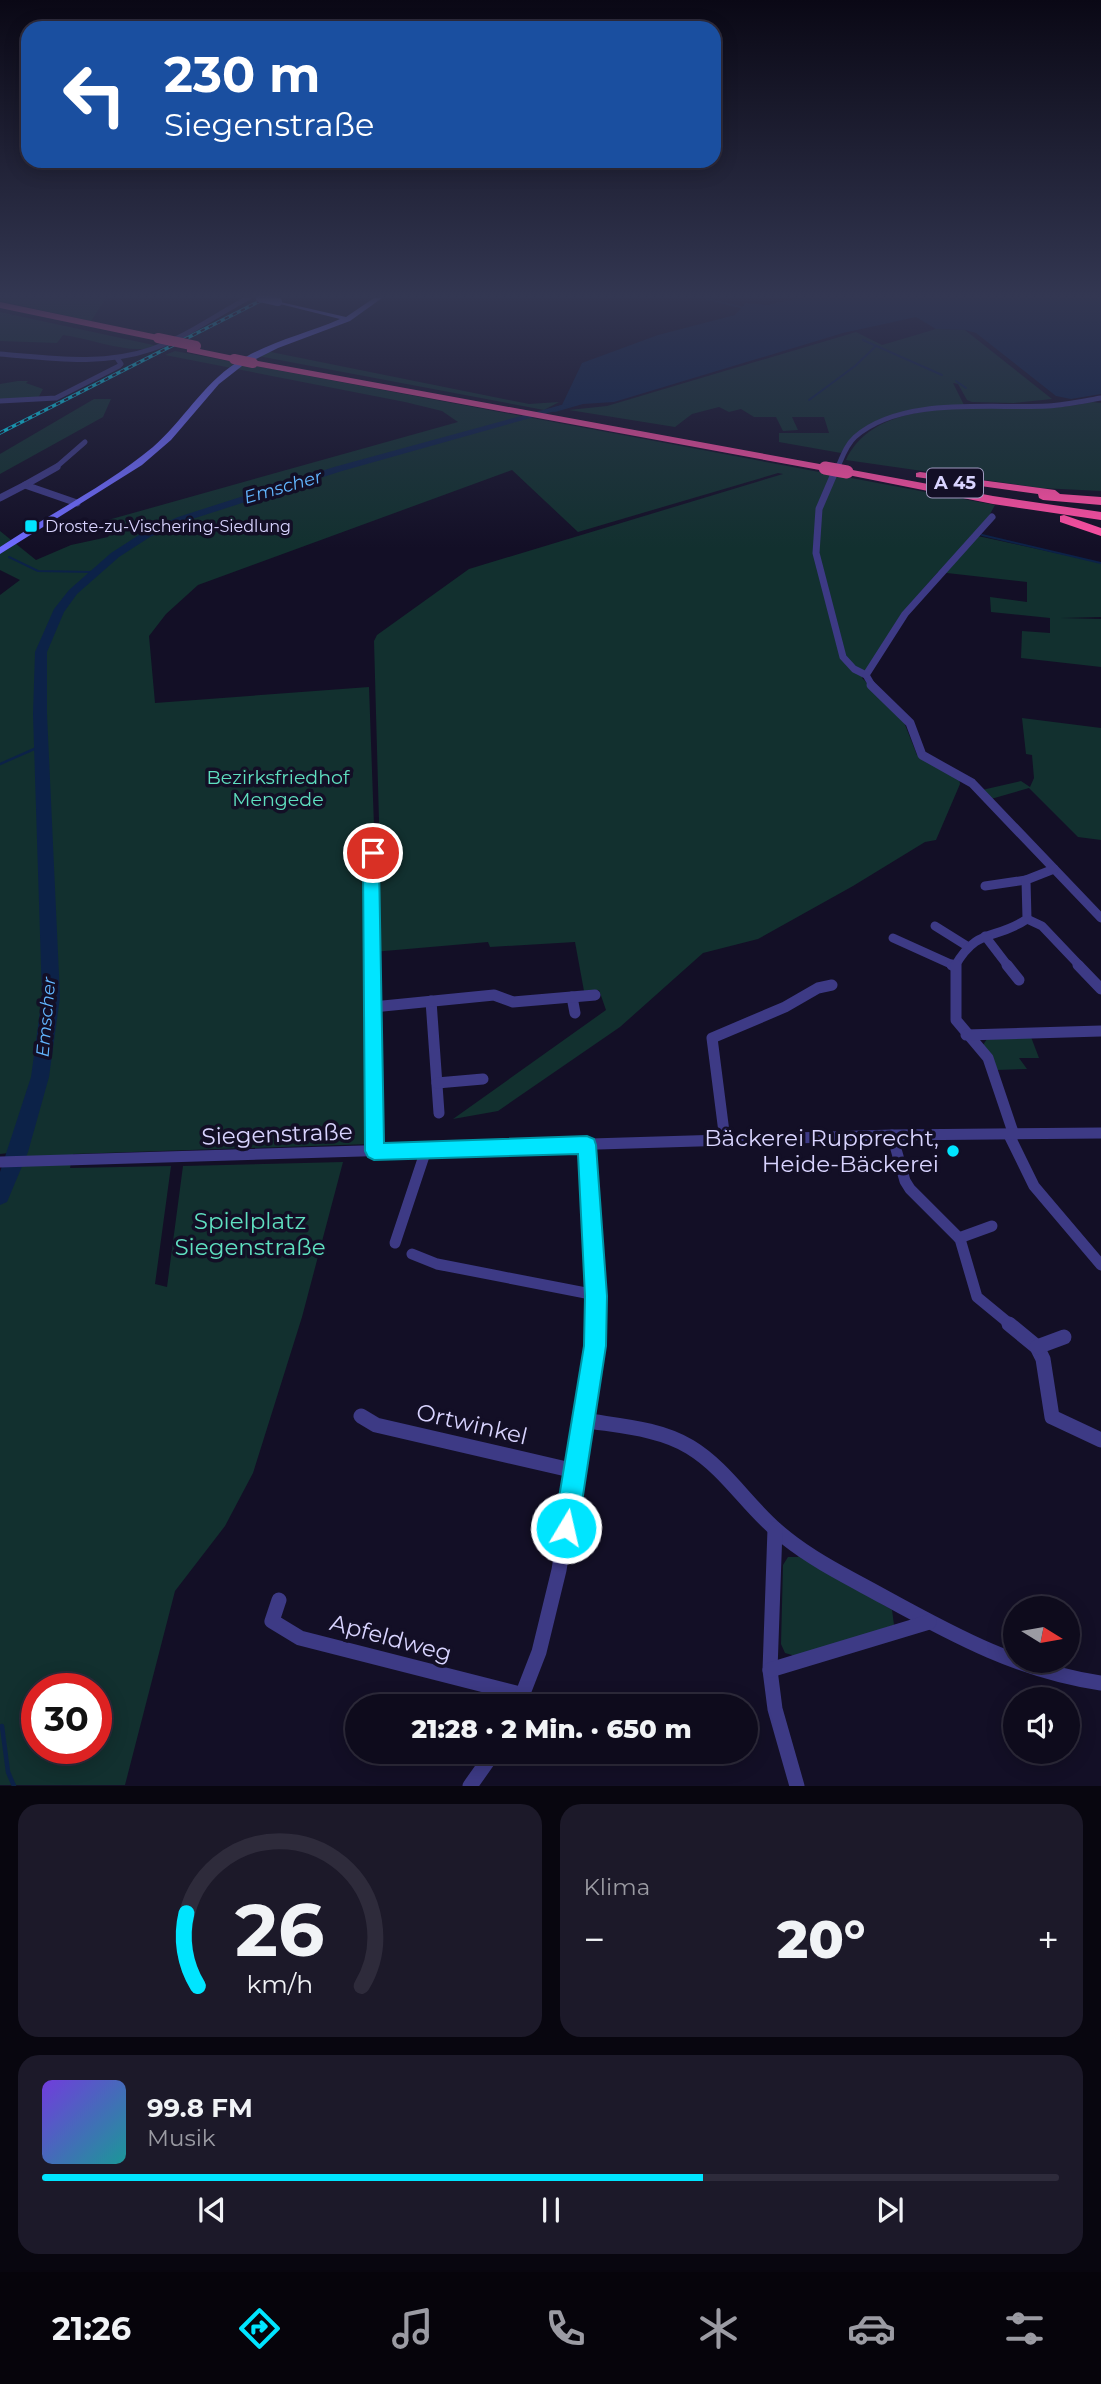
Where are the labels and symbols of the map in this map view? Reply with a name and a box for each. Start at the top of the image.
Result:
water label: Emscher [241,465,325,509]
road number: A 45 [927,468,983,498]
place label: Droste-zu-Vischering-Siedlung [45,517,291,536]
marker: Droste-zu-Vischering-Siedlung [23,518,39,534]
park label: Bezirksfriedhof Mengede [207,766,351,811]
pin [343,823,403,883]
water label: Emscher [32,975,61,1058]
street label: Siegenstraße [201,1117,353,1151]
place label: Bäckerei Rupprecht, Heide-Bäckerei [704,1124,939,1178]
marker: Bäckerei Rupprecht, Heide-Bäckerei [945,1143,961,1159]
park label: Spielplatz Siegenstraße [174,1207,326,1261]
street label: Ortwinkel [414,1398,530,1450]
position arrow [529,1491,603,1565]
north arrow [1003,1596,1080,1673]
street label: Apfeldweg [327,1608,455,1668]
speed limit sign: 30 [21,1673,112,1764]

